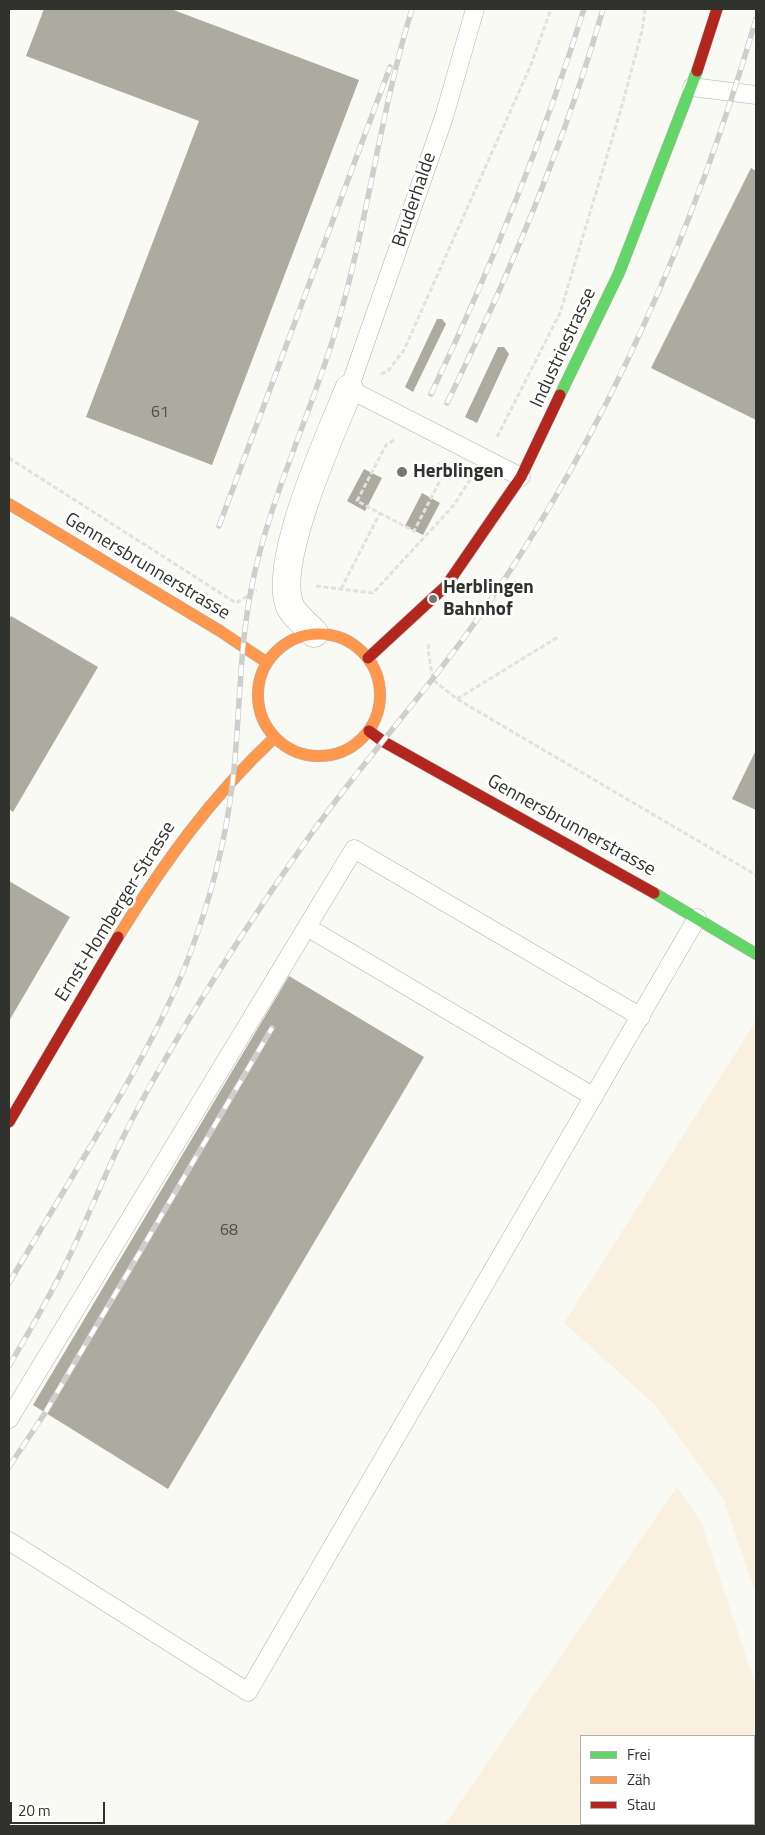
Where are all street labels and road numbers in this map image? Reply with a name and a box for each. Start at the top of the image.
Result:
street label: Bruderhalde [388,150,442,250]
street label: Industriestrasse [526,284,602,412]
street label: Gennersbrunnerstrasse [60,509,234,625]
street label: Gennersbrunnerstrasse [483,770,659,882]
street label: Ernst-Homberger-Strasse [51,818,181,1006]

